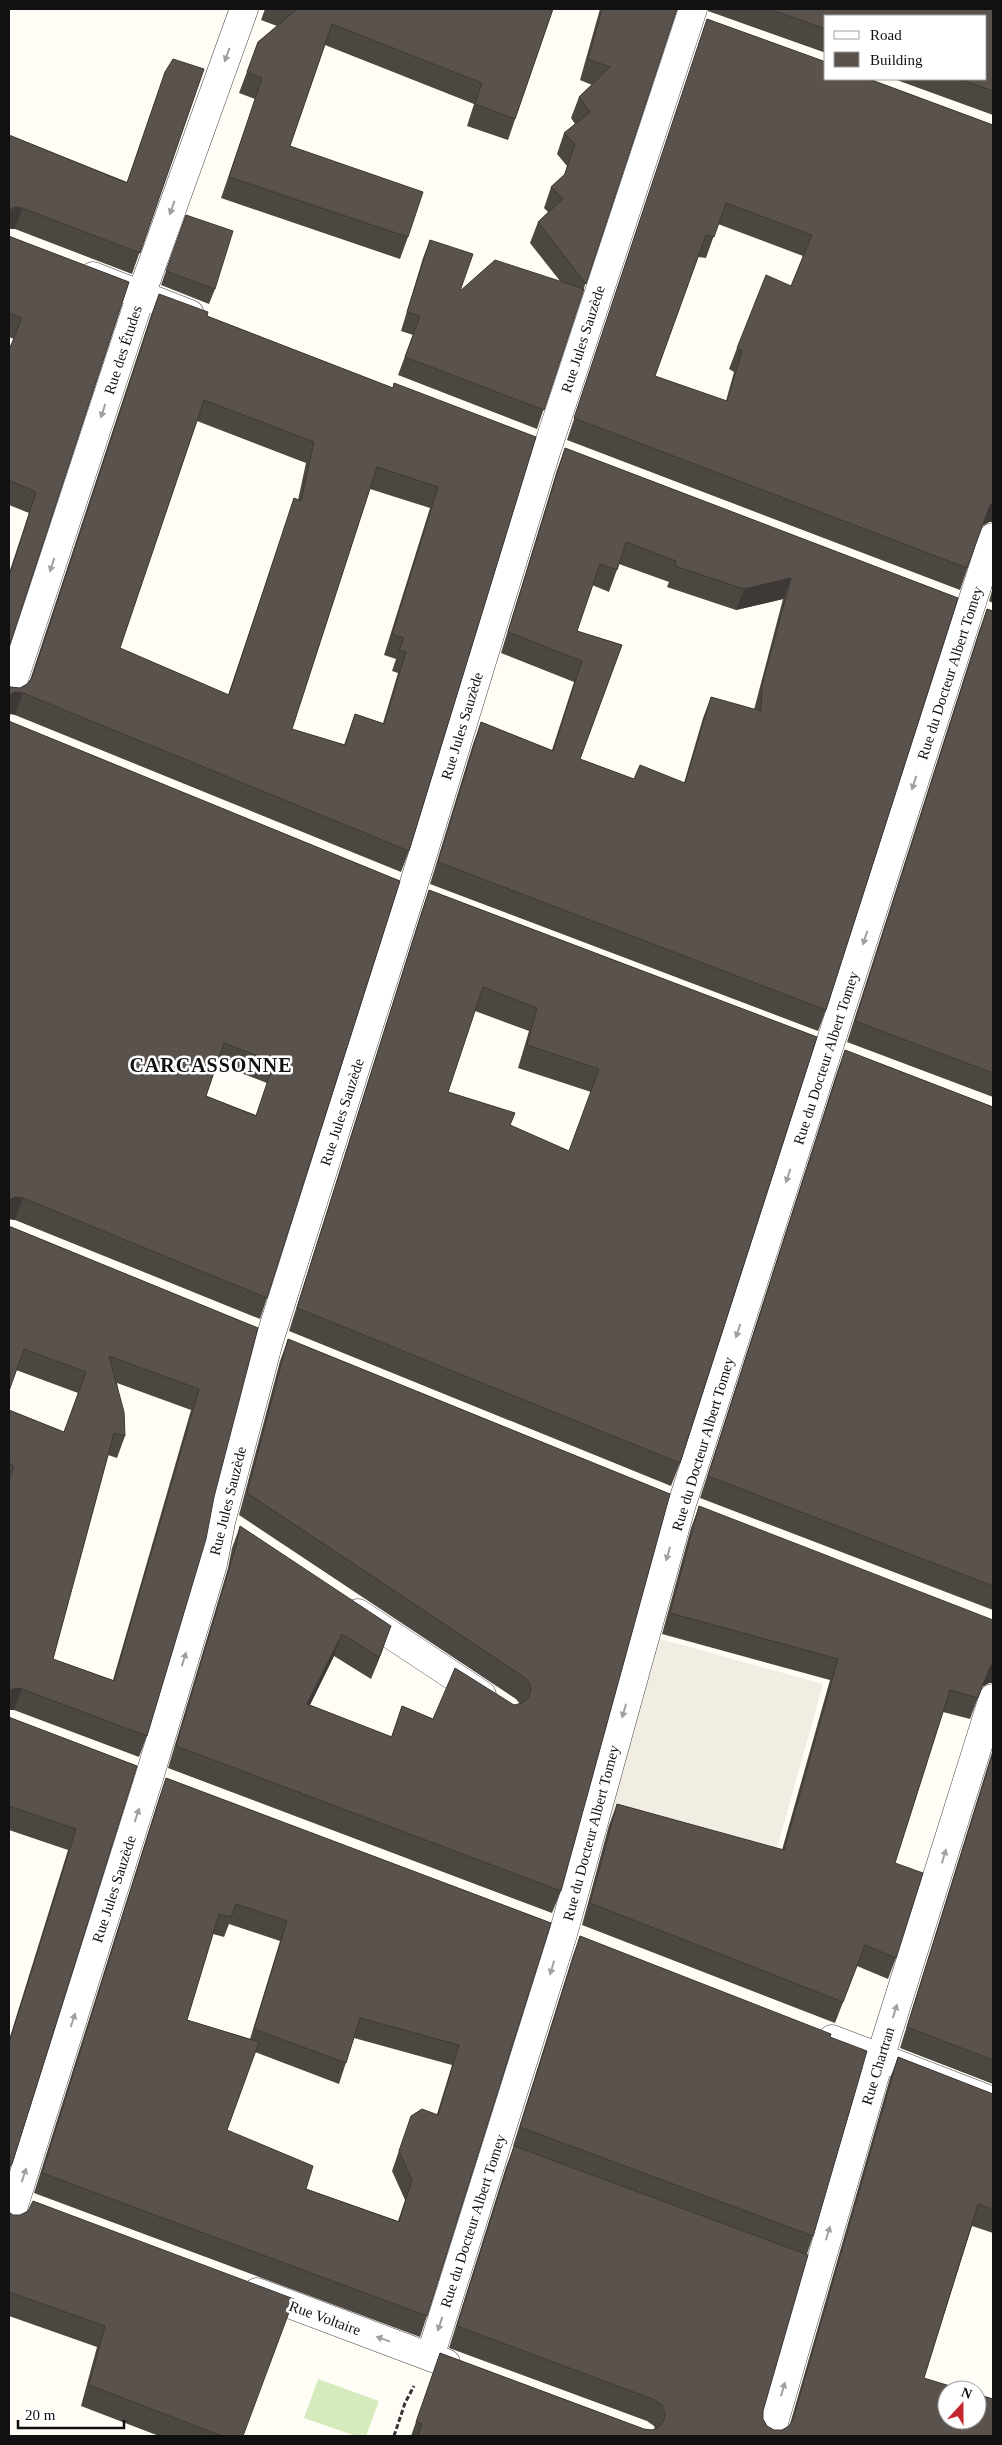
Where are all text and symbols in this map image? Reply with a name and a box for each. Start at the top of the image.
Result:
legend [824,15,987,80]
text: Road [870,27,902,43]
one-way arrow [223,47,230,62]
text: Building [870,52,923,68]
one-way arrow [168,200,176,215]
street label: Rue Jules Sauzède [558,283,608,395]
street label: Rue des Études [101,303,145,396]
one-way arrow [98,404,106,419]
one-way arrow [47,558,55,573]
street label: Rue du Docteur Albert Tomey [914,584,986,762]
street label: Rue Jules Sauzède [438,670,486,782]
one-way arrow [910,776,918,791]
one-way arrow [860,931,868,946]
street label: Rue du Docteur Albert Tomey [790,969,862,1147]
district label: CARCASSONNE [129,1054,293,1076]
street label: Rue Jules Sauzède [317,1056,367,1168]
one-way arrow [784,1169,792,1184]
one-way arrow [734,1323,742,1338]
street label: Rue du Docteur Albert Tomey [669,1355,737,1533]
street label: Rue Jules Sauzède [207,1445,249,1557]
one-way arrow [664,1547,672,1562]
one-way arrow [181,1652,189,1667]
one-way arrow [620,1703,628,1718]
street label: Rue du Docteur Albert Tomey [560,1743,622,1923]
one-way arrow [134,1807,142,1822]
street label: Rue Jules Sauzède [89,1833,139,1945]
one-way arrow [940,1848,948,1863]
one-way arrow [548,1961,556,1976]
one-way arrow [892,2003,900,2018]
one-way arrow [69,2012,77,2027]
street label: Rue Chartran [859,2025,898,2107]
street label: Rue du Docteur Albert Tomey [437,2132,509,2310]
one-way arrow [20,2167,28,2182]
one-way arrow [824,2226,832,2241]
street label: Rue Voltaire [287,2298,363,2338]
one-way arrow [436,2316,444,2331]
one-way arrow [376,2335,391,2343]
north arrow [937,2380,987,2430]
one-way arrow [779,2382,787,2397]
text: N [959,2385,974,2402]
scale bar [18,2398,124,2430]
text: 20 m [25,2407,56,2423]

